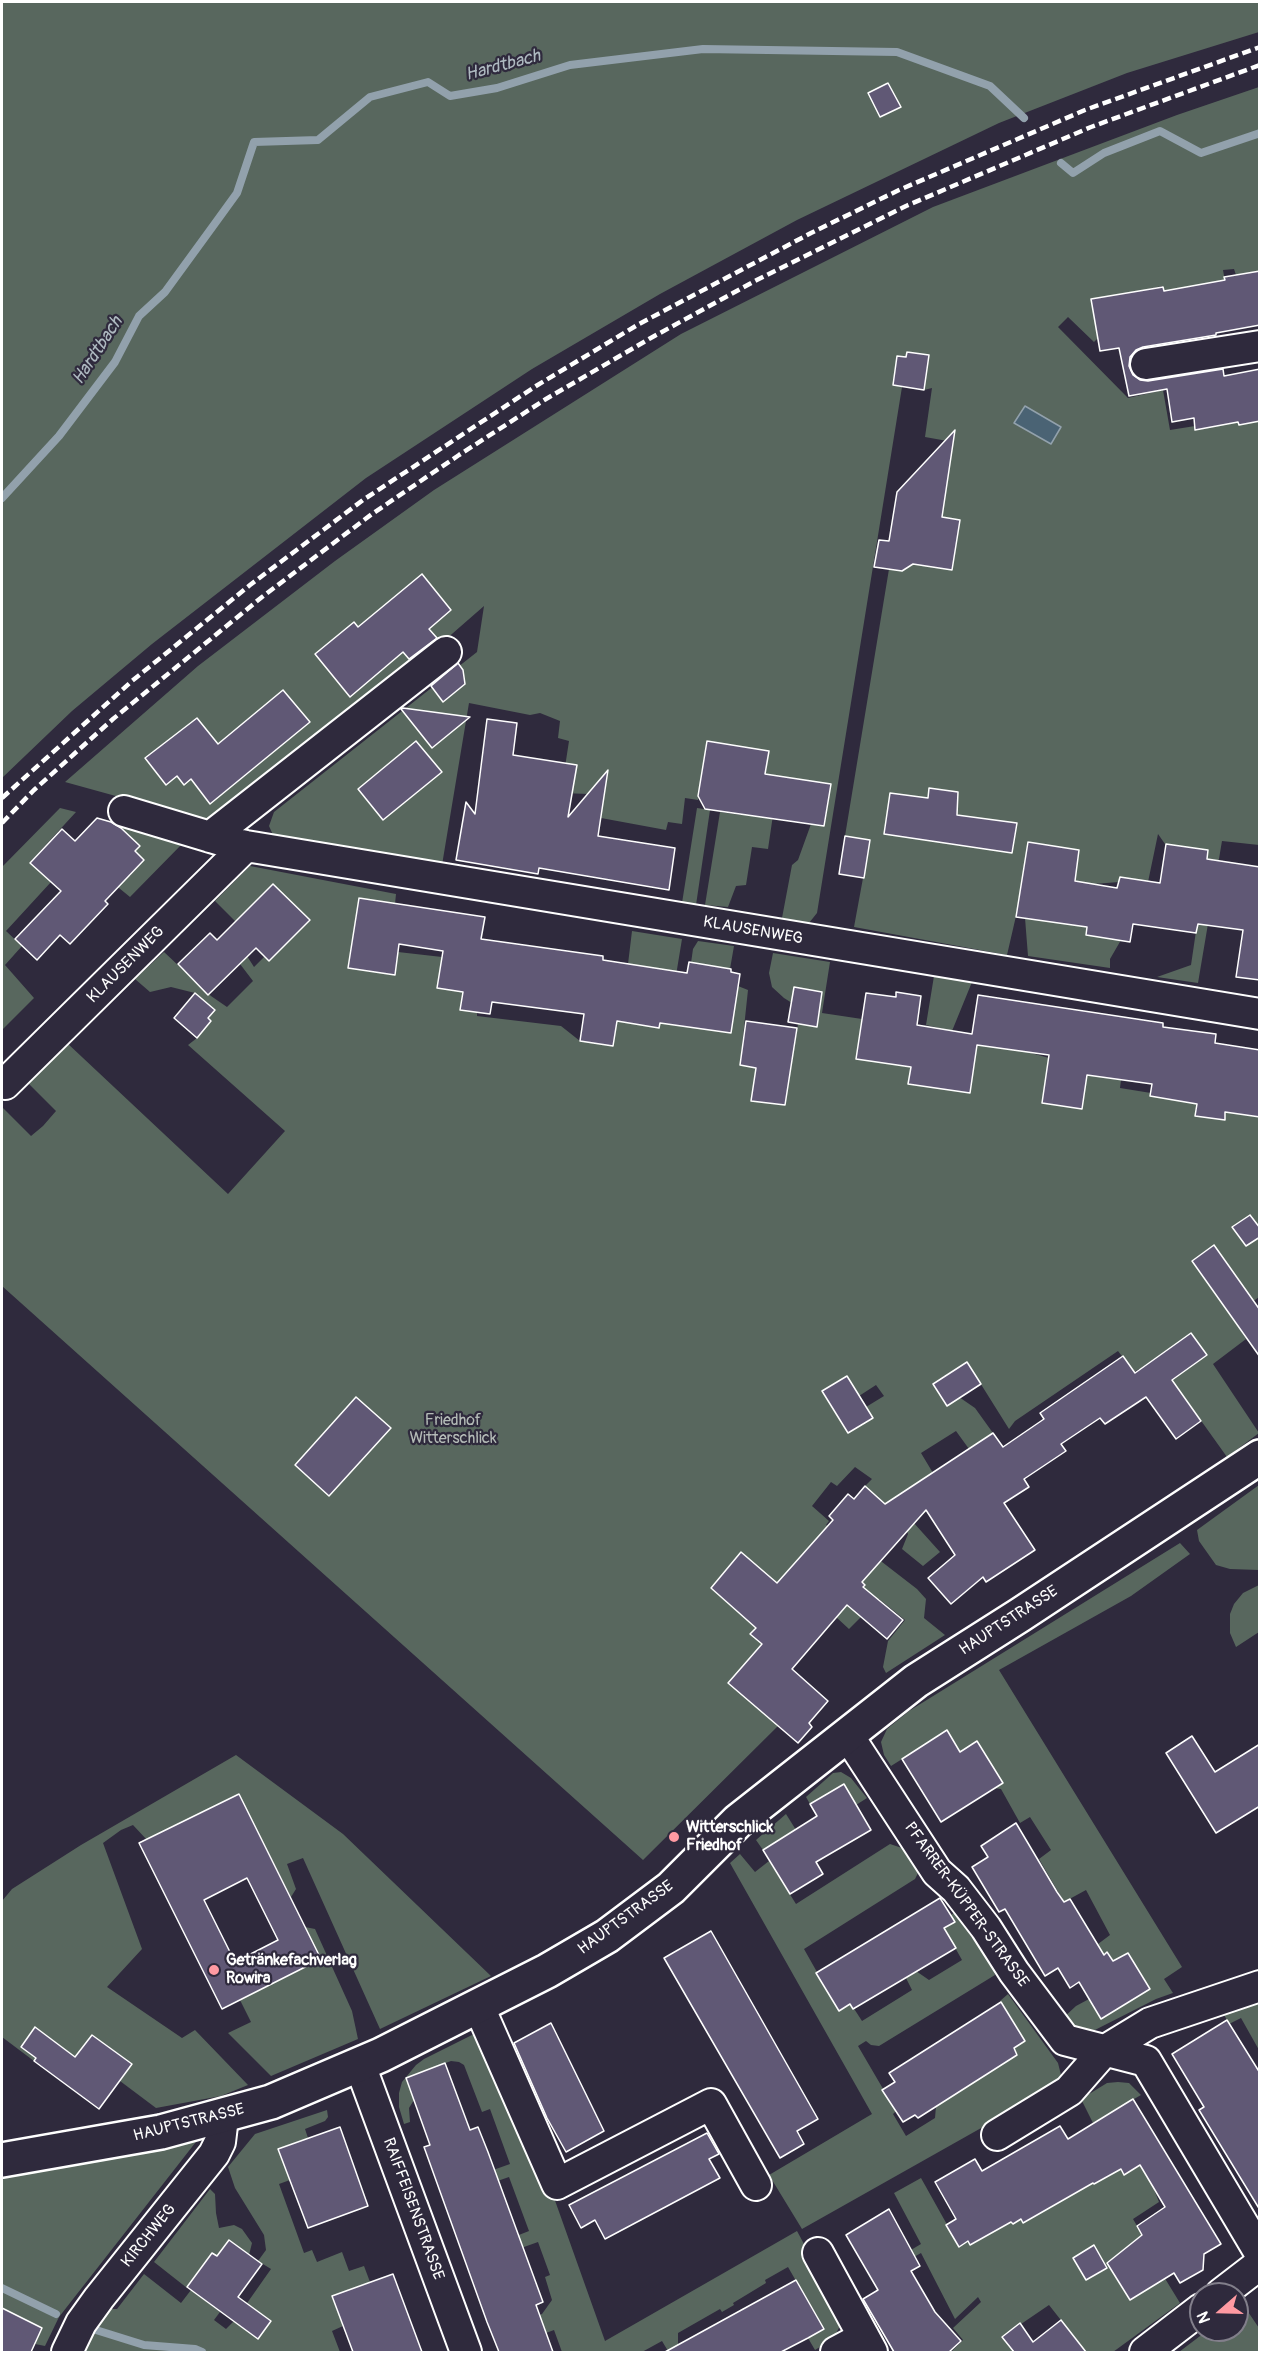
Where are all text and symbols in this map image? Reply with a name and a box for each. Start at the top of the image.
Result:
water label: Hardtbach [463,46,543,86]
water label: Hardtbach [68,313,128,389]
street label: KLAUSENWEG [702,913,804,949]
street label: KLAUSENWEG [83,922,169,1008]
park label: Friedhof Witterschlick [409,1411,497,1449]
street label: HAUPTSTRASSE [956,1582,1062,1660]
place label: Witterschlick Friedhof [686,1818,773,1856]
street label: PFARRER-KÜPPER-STRASSE [900,1819,1032,1991]
marker: Witterschlick Friedhof [667,1830,681,1844]
street label: HAUPTSTRASSE [574,1877,678,1959]
place label: Getränkefachverlag Rowira [226,1951,357,1989]
marker: Getränkefachverlag Rowira [207,1963,221,1977]
street label: HAUPTSTRASSE [132,2100,246,2146]
street label: RAIFFEISENSTRASSE [378,2135,448,2283]
street label: KIRCHWEG [118,2200,180,2272]
north arrow [1189,2282,1249,2342]
text: N [1193,2309,1215,2326]

